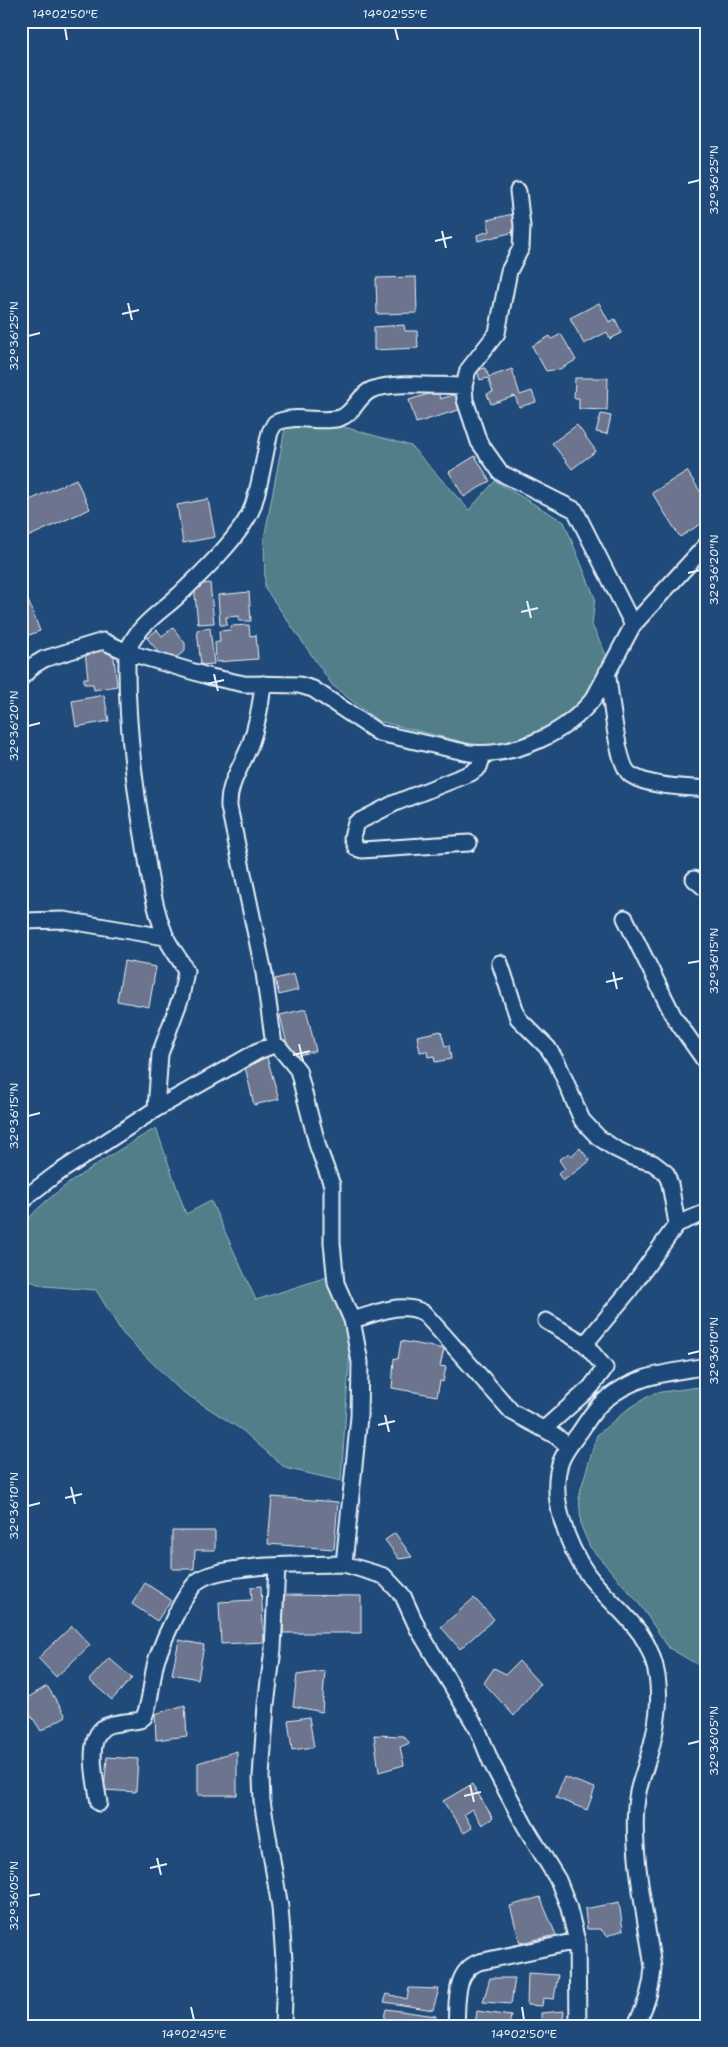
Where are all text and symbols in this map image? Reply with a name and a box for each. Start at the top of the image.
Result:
text: 14°02'50"E [32,6,98,22]
text: 14°02'55"E [363,6,427,22]
text: 32°36'25"N [706,145,722,215]
text: 32°36'25"N [6,301,22,371]
text: 32°36'20"N [706,534,722,606]
text: 32°36'20"N [6,690,22,762]
text: 32°36'15"N [706,927,722,995]
text: 32°36'15"N [6,1082,22,1150]
text: 32°36'10"N [706,1317,722,1385]
text: 32°36'10"N [6,1472,22,1540]
text: 32°36'05"N [706,1706,722,1776]
text: 32°36'05"N [6,1861,22,1931]
text: 14°02'45"E [161,2026,227,2042]
text: 14°02'50"E [491,2026,557,2042]

